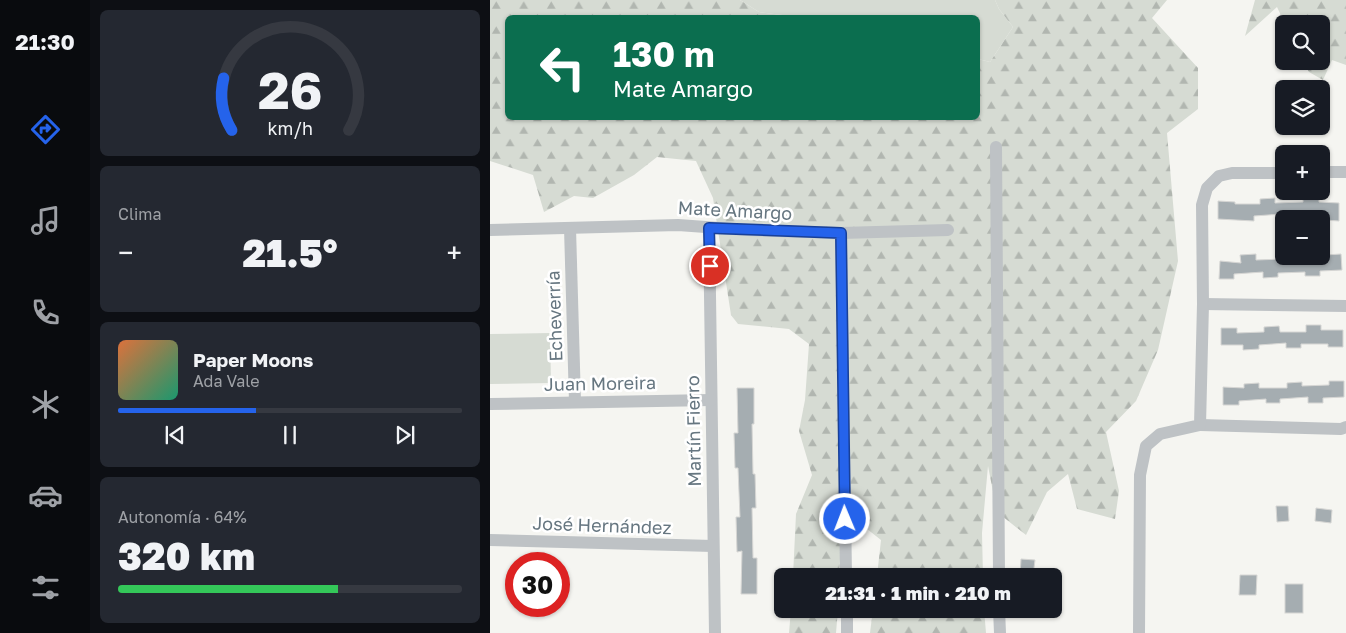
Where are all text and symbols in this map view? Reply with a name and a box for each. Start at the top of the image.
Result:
map controls [1275,15,1330,265]
button: search [1275,15,1330,70]
text: 21:30 [15,28,75,55]
text: 130 m [613,33,715,75]
icon: left [530,35,595,100]
text: 26 [258,58,322,120]
text: Mate Amargo [613,75,753,102]
button: layers [1275,80,1330,135]
icon: directions [28,112,63,147]
text: km/h [267,117,313,139]
button: + [1275,145,1330,200]
street label: Mate Amargo [677,196,793,224]
icon: music [28,203,63,238]
text: Clima [118,204,162,224]
button: − [1275,210,1330,265]
text: 21.5° [243,230,337,275]
text: − [118,236,133,269]
text: + [447,236,462,269]
pin [689,245,731,287]
icon: arrive [696,252,724,280]
street label: Echeverría [541,270,567,362]
icon: phone [28,295,63,330]
text: Paper Moons [193,348,313,371]
text: Ada Vale [193,371,259,391]
street label: Juan Moreira [544,371,656,395]
street label: Martín Fierro [681,375,705,487]
icon: climate [28,387,63,422]
icon: previous [161,421,189,449]
icon: pause [276,421,304,449]
icon: next [391,421,419,449]
icon: car [28,478,63,513]
position arrow [818,492,870,544]
text: Autonomía · 64% [118,507,247,527]
street label: José Hernández [532,512,672,538]
text: 320 km [118,533,255,578]
speed limit sign: 30 [505,552,570,617]
icon: filters [28,570,63,605]
text: 21:31 · 1 min · 210 m [825,581,1011,604]

